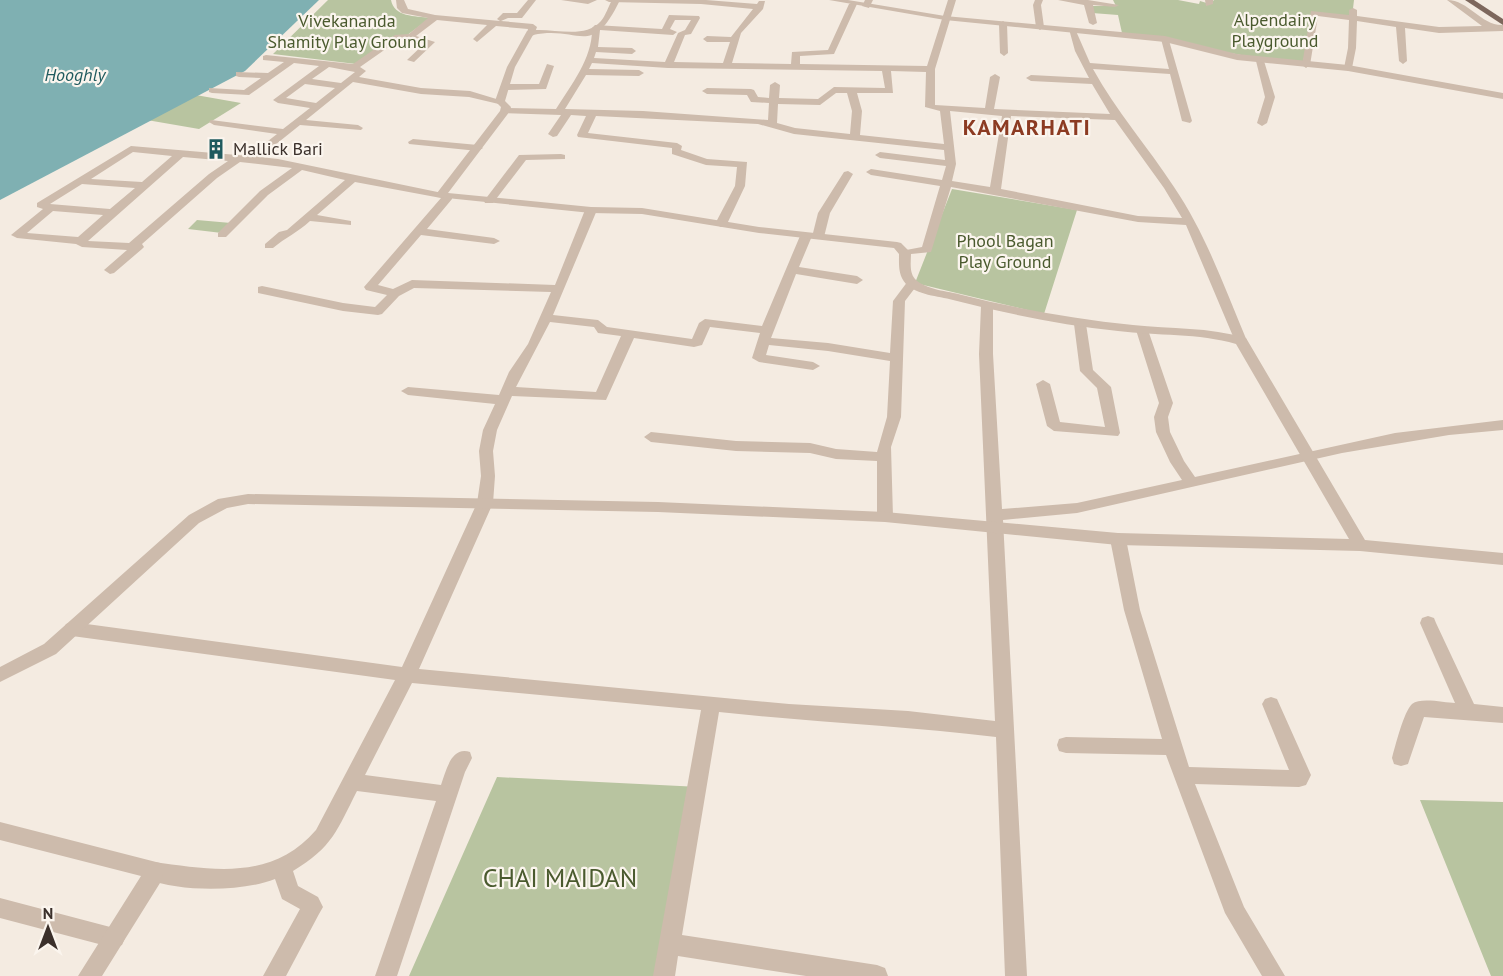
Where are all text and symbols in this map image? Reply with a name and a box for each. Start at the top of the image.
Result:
park label: Alpendairy Playground [1231,8,1319,52]
park label: Vivekananda Shamity Play Ground [267,9,427,53]
water label: Hooghly [45,63,106,86]
district label: KAMARHATI [963,113,1091,141]
building icon: Mallick Bari [204,137,228,161]
place label: Mallick Bari [233,137,323,160]
park label: Phool Bagan Play Ground [956,229,1054,273]
park label: CHAI MAIDAN [483,861,637,894]
north arrow [18,898,78,958]
text: N [43,903,53,923]

